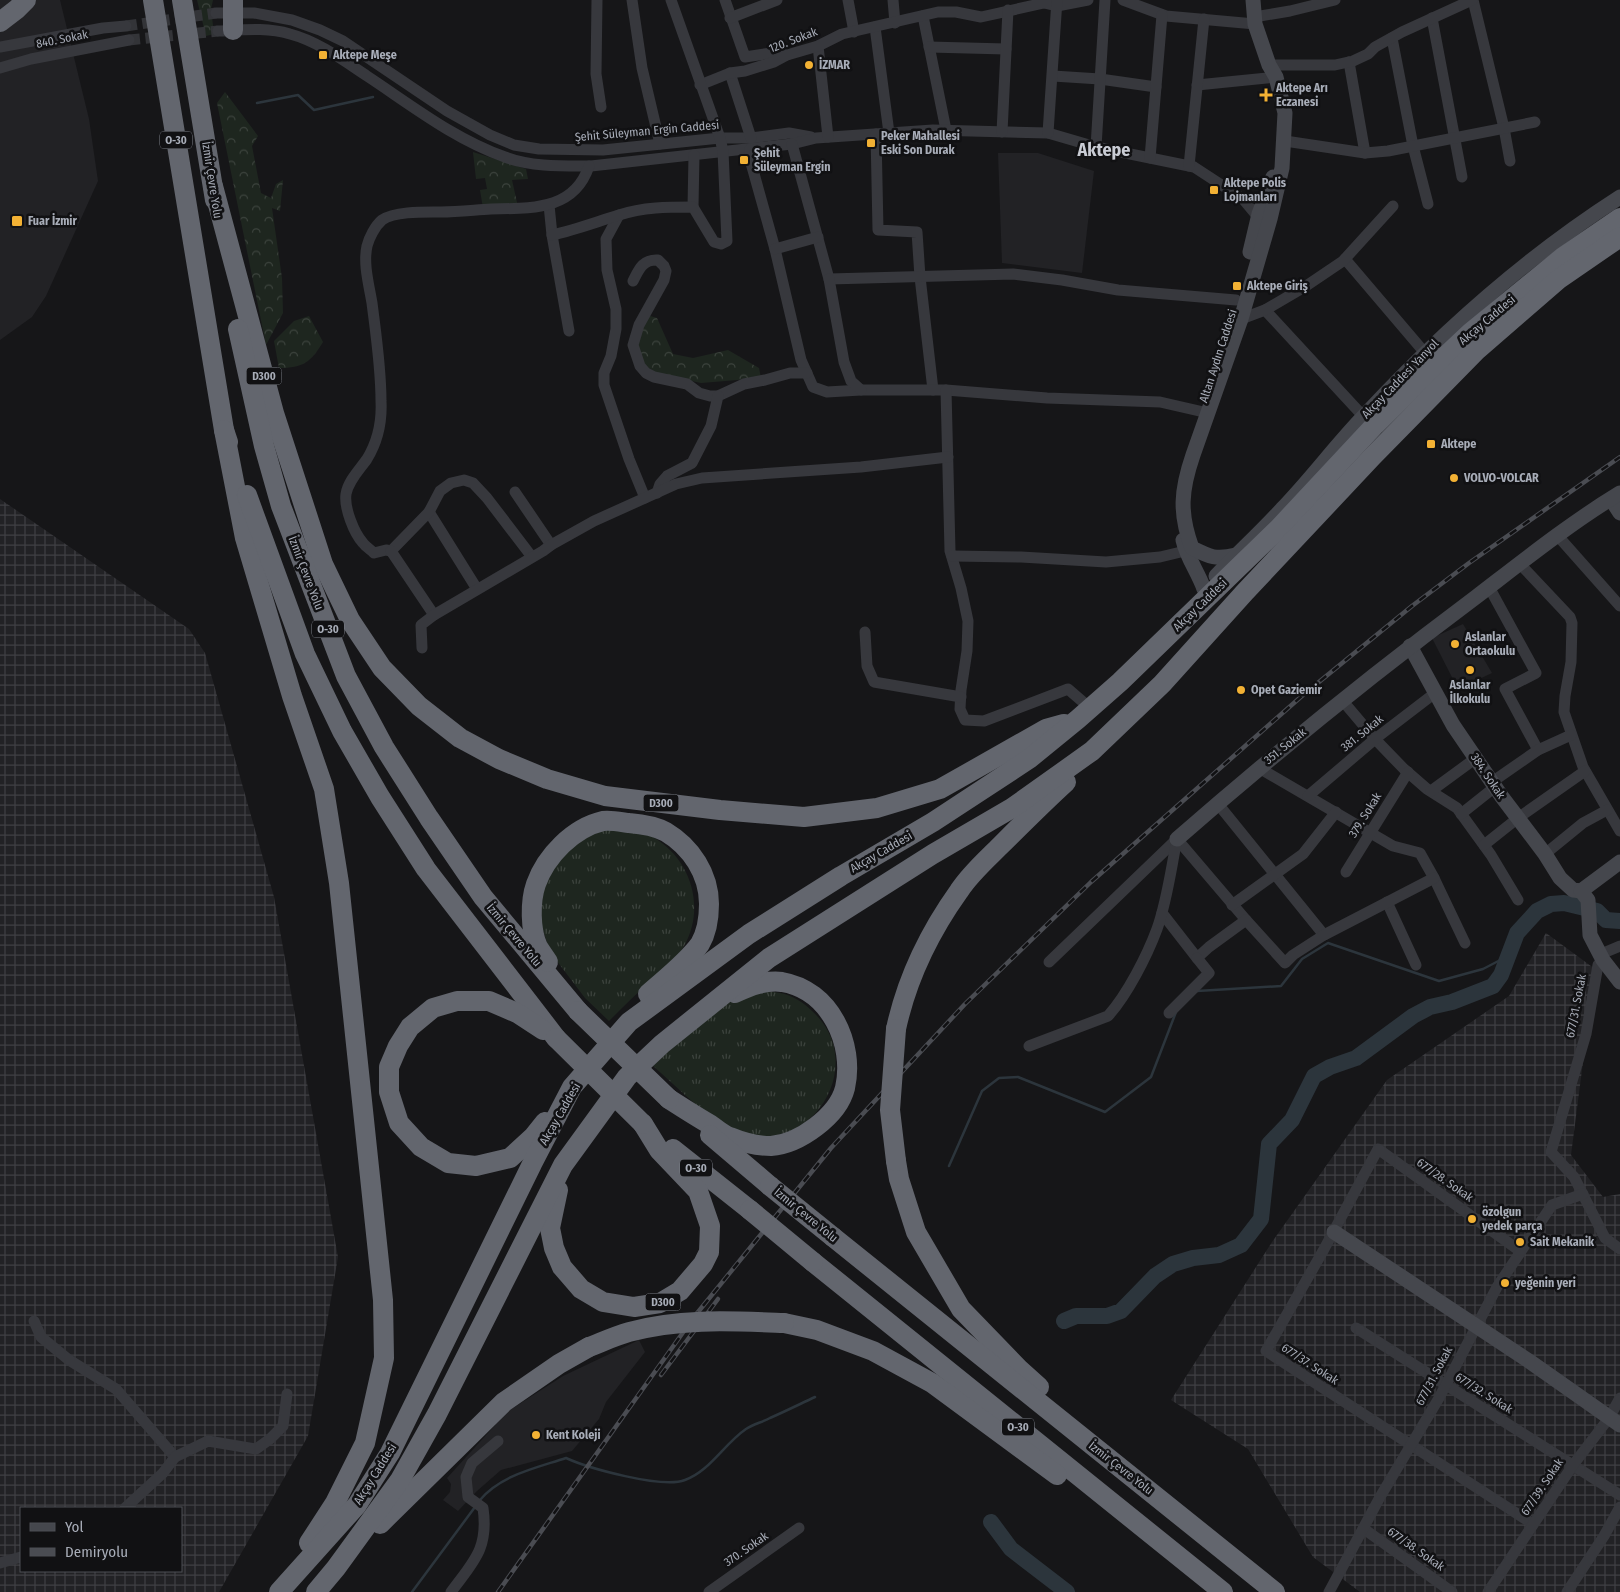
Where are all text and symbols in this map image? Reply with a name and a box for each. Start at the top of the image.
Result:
street label: 120. Sokak [767,24,820,56]
street label: 840. Sokak [35,27,90,51]
place label: Aktepe Meşe [332,48,397,63]
marker: Aktepe Meşe [317,49,329,61]
place label: İZMAR [819,57,850,72]
marker: İZMAR [803,59,815,71]
place label: Aktepe Arı Eczanesi [1275,81,1328,109]
marker: Aktepe Arı Eczanesi [1260,89,1272,101]
street label: Şehit Süleyman Ergin Caddesi [574,118,720,144]
place label: Peker Mahallesi Eski Son Durak [881,129,960,157]
road number: O-30 [160,132,192,148]
marker: Peker Mahallesi Eski Son Durak [865,137,877,149]
district label: Aktepe [1077,139,1130,161]
street label: İzmir Çevre Yolu [199,140,226,220]
place label: Şehit Süleyman Ergin [754,146,830,174]
marker: Şehit Süleyman Ergin [738,154,750,166]
place label: Aktepe Polis Lojmanları [1223,176,1287,204]
marker: Aktepe Polis Lojmanları [1208,184,1220,196]
place label: Fuar İzmir [28,213,77,228]
marker: Fuar İzmir [10,214,24,228]
place label: Aktepe Giriş [1246,279,1309,294]
marker: Aktepe Giriş [1231,280,1243,292]
street label: Akçay Caddesi [1456,292,1518,348]
street label: Altan Aydın Caddesi [1196,308,1240,404]
street label: Akçay Caddesi Yanyol [1359,337,1441,421]
road number: D300 [246,368,282,384]
place label: Aktepe [1440,437,1476,451]
marker: Aktepe [1425,438,1437,450]
place label: VOLVO-VOLCAR [1463,471,1539,485]
marker: VOLVO-VOLCAR [1448,472,1460,484]
street label: İzmir Çevre Yolu [286,534,327,612]
street label: Akçay Caddesi [1170,576,1230,634]
road number: O-30 [312,620,344,638]
place label: Aslanlar Ortaokulu [1464,630,1515,658]
marker: Aslanlar Ortaokulu [1449,638,1461,650]
marker: Aslanlar İlkokulu [1464,664,1476,676]
place label: Aslanlar İlkokulu [1449,678,1491,706]
place label: Opet Gaziemir [1251,683,1322,697]
marker: Opet Gaziemir [1235,684,1247,696]
street label: 381. Sokak [1338,711,1386,754]
street label: 351. Sokak [1261,725,1309,767]
street label: 384. Sokak [1468,751,1508,802]
street label: 379. Sokak [1346,790,1384,840]
road number: D300 [644,794,678,811]
street label: Akçay Caddesi [847,829,915,875]
street label: İzmir Çevre Yolu [484,900,545,969]
street label: 677/31. Sokak [1563,973,1589,1039]
street label: Akçay Caddesi [537,1080,583,1148]
street label: 677/28. Sokak [1414,1155,1476,1205]
road number: O-30 [680,1160,712,1176]
street label: İzmir Çevre Yolu [771,1184,841,1245]
place label: özolgun yedek parça [1481,1205,1542,1234]
marker: özolgun yedek parça [1466,1213,1478,1225]
place label: Sait Mekanik [1530,1235,1595,1249]
marker: Sait Mekanik [1514,1236,1526,1248]
place label: yeğenin yeri [1514,1275,1576,1290]
marker: yeğenin yeri [1499,1277,1511,1289]
road number: D300 [646,1294,680,1310]
street label: 677/37. Sokak [1279,1340,1341,1388]
street label: 677/31. Sokak [1413,1344,1456,1408]
street label: 677/32. Sokak [1453,1370,1516,1416]
road number: O-30 [1002,1418,1034,1435]
place label: Kent Koleji [546,1428,601,1442]
marker: Kent Koleji [530,1429,542,1441]
street label: İzmir Çevre Yolu [1086,1438,1157,1497]
street label: Akçay Caddesi [351,1441,399,1507]
street label: 677/39. Sokak [1518,1455,1566,1518]
legend [20,1507,182,1572]
text: Yol [65,1518,83,1536]
street label: 677/38. Sokak [1385,1524,1447,1574]
street label: 370. Sokak [721,1528,771,1569]
text: Demiryolu [65,1543,128,1561]

